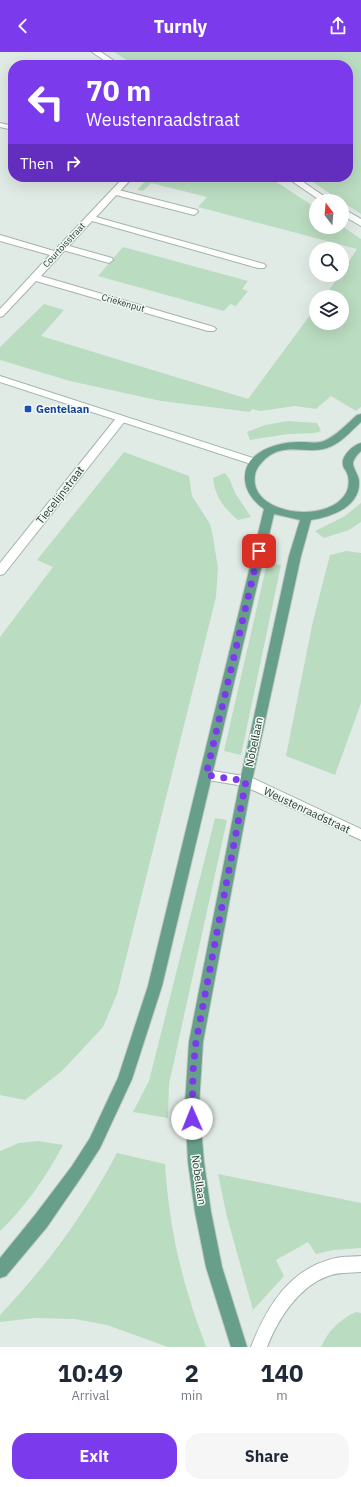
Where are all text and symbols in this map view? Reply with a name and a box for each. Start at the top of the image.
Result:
icon: back [12,15,34,37]
text: Turnly [154,15,207,38]
icon: share [327,15,349,37]
text: 70 m [86,72,151,109]
icon: left [20,76,72,128]
text: Weustenraadstraat [86,108,240,131]
icon: right [62,152,84,174]
text: Then [20,154,54,173]
north arrow [309,194,349,234]
map controls [309,194,349,330]
street label: Courtoisstraat [40,220,87,269]
button: search [309,242,349,282]
button: layers [309,290,349,330]
street label: Criekenput [100,291,146,314]
place label: Gentelaan [36,402,89,416]
marker: Gentelaan [23,404,33,414]
street label: Tiecelijnstraat [33,463,87,527]
pin [242,534,276,568]
icon: arrive [248,540,270,562]
street label: Nobellaan [242,716,266,768]
street label: Weustenraadstraat [261,784,353,836]
position arrow [171,1098,213,1140]
street label: Nobellaan [189,1154,209,1206]
text: 10:49 [58,1357,123,1389]
text: 2 [184,1357,199,1389]
text: 140 [260,1357,303,1389]
text: Arrival [71,1387,109,1404]
text: min [181,1387,203,1404]
text: m [276,1387,287,1404]
button: Exit [12,1433,177,1479]
button: Share [185,1433,349,1479]

